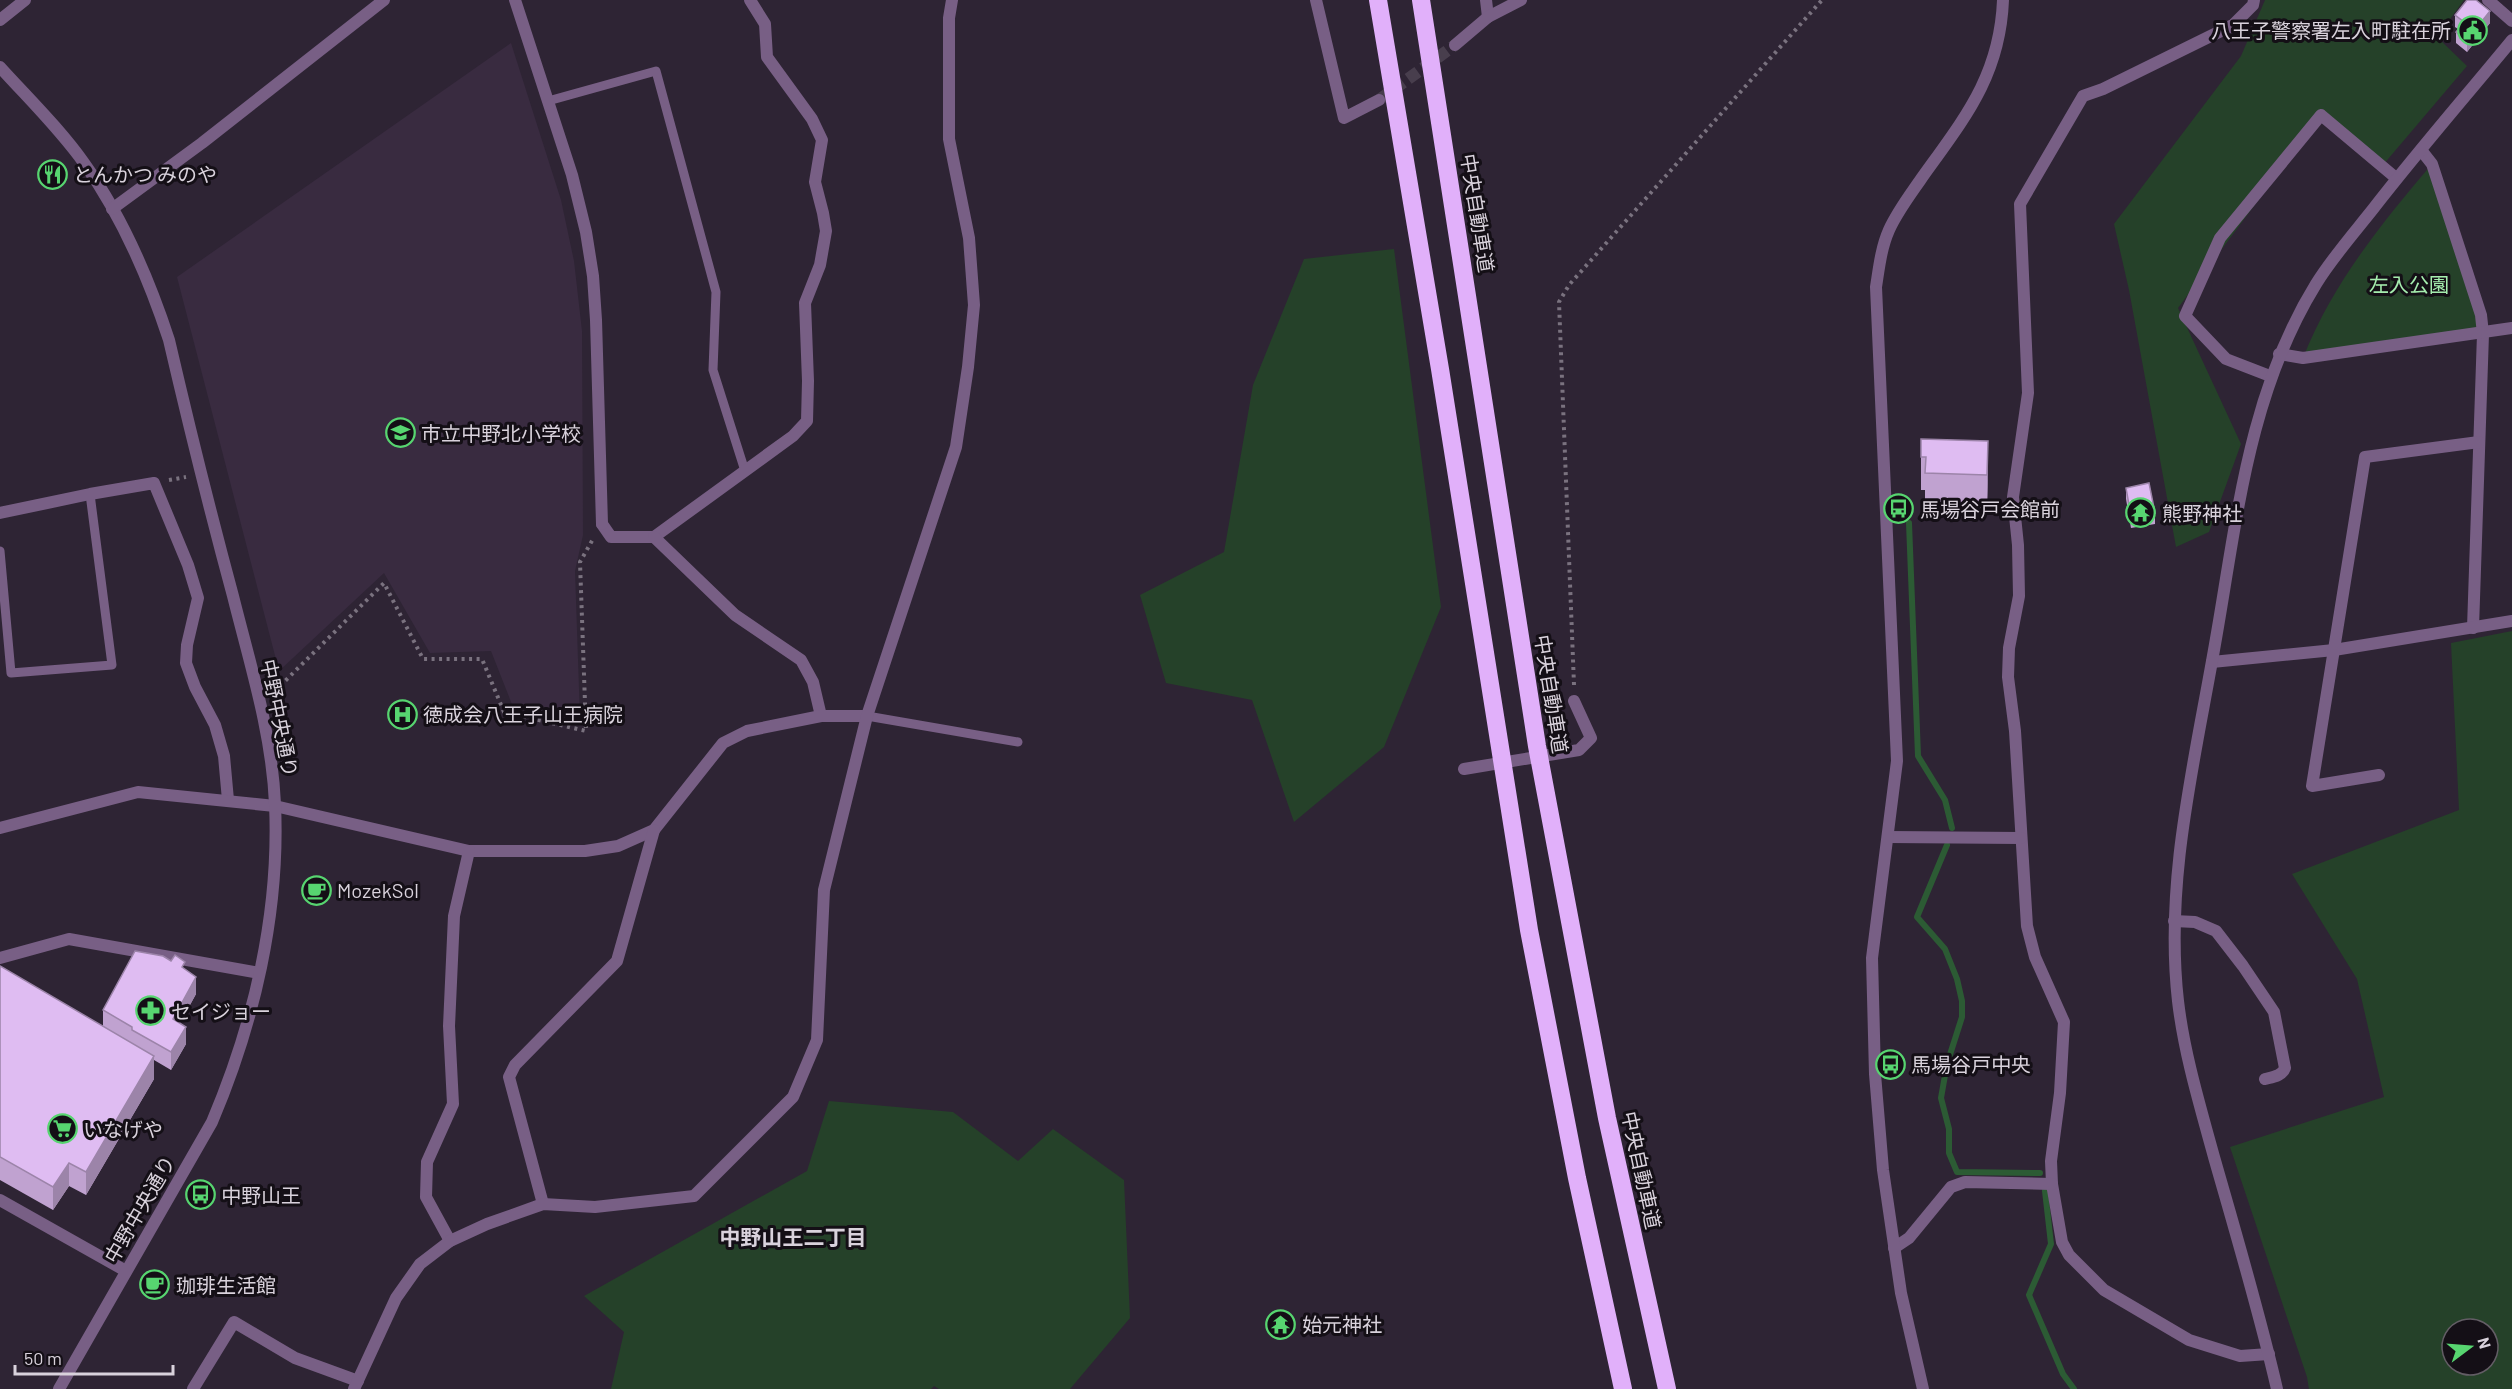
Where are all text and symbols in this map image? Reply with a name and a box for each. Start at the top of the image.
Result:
public building icon: 八王子警察署左入町駐在所 [2456,14,2488,46]
place label: 八王子警察署左入町駐在所 [2211,18,2451,42]
street label: 中央自動車道 [1457,152,1499,274]
restaurant icon: とんかつ みのや [36,158,68,190]
place label: とんかつ みのや [73,162,217,186]
park label: 左入公園 [2369,272,2449,296]
school or university icon: 市立中野北小学校 [384,417,416,449]
place label: 市立中野北小学校 [421,421,581,445]
bus stop icon: 馬場谷戸会館前 [1883,493,1915,525]
place label: 馬場谷戸会館前 [1920,497,2060,521]
temple icon: 熊野神社 [2125,497,2157,529]
place label: 熊野神社 [2162,501,2242,525]
street label: 中央自動車道 [1531,633,1573,755]
street label: 中野中央通り [257,657,303,779]
hospital icon: 徳成会八王子山王病院 [386,698,418,730]
place label: 徳成会八王子山王病院 [423,702,623,726]
cafe icon: MozekSol [300,874,332,906]
place label: MozekSol [337,878,419,902]
pharmacy icon: セイジョー [134,995,166,1027]
place label: セイジョー [171,999,271,1023]
bus stop icon: 馬場谷戸中央 [1874,1048,1906,1080]
place label: 馬場谷戸中央 [1911,1052,2031,1076]
street label: 中央自動車道 [1618,1109,1666,1231]
supermarket icon: いなげや [46,1113,78,1145]
place label: いなげや [83,1117,163,1141]
street label: 中野中央通り [99,1151,179,1267]
bus stop icon: 中野山王 [184,1179,216,1211]
place label: 中野山王 [221,1183,301,1207]
district label: 中野山王二丁目 [720,1224,867,1249]
cafe icon: 珈琲生活館 [139,1269,171,1301]
place label: 珈琲生活館 [176,1273,276,1297]
temple icon: 始元神社 [1265,1308,1297,1340]
place label: 始元神社 [1302,1312,1382,1336]
north arrow [2440,1317,2500,1377]
text: N [2474,1335,2495,1350]
scale bar [15,1338,172,1376]
text: 50 m [24,1347,62,1369]

